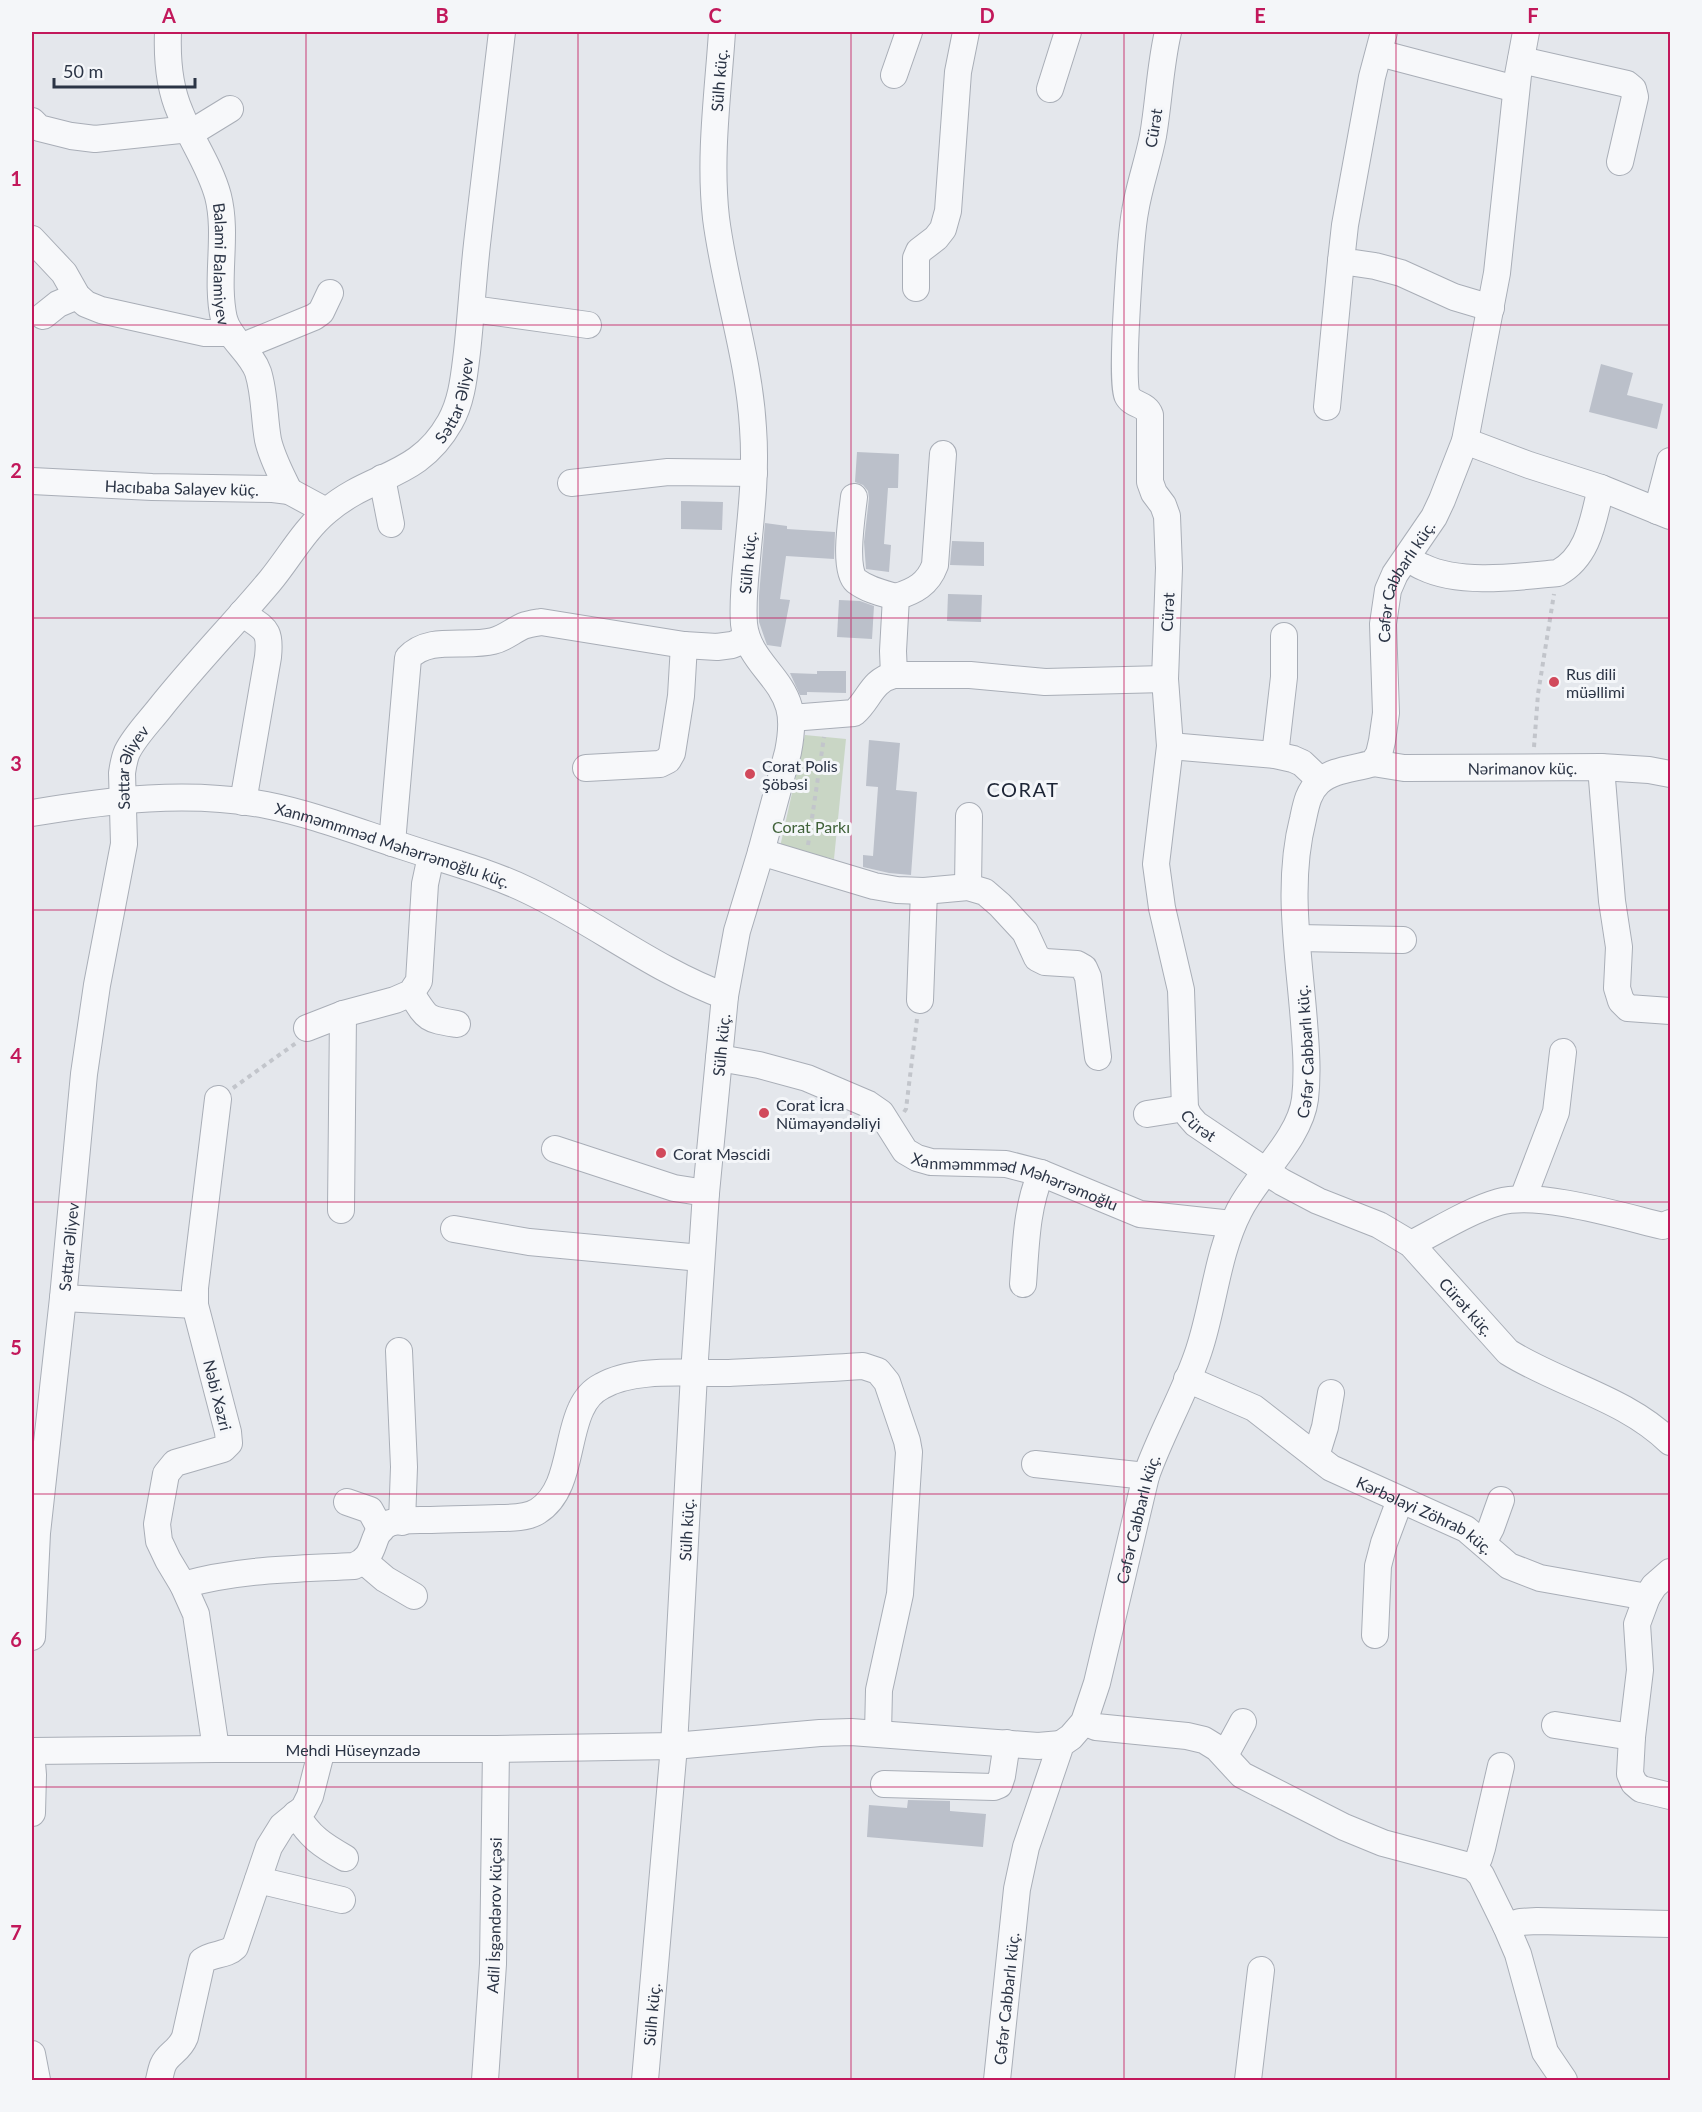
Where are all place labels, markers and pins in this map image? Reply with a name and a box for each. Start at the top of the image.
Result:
place label: Rus dili müəllimi [1566,664,1625,701]
marker: Rus dili müəllimi [1547,675,1561,689]
place label: Corat Polis Şöbəsi [762,756,838,793]
marker: Corat Polis Şöbəsi [743,767,757,781]
place label: Corat İcra Nümayəndəliyi [776,1095,881,1132]
marker: Corat İcra Nümayəndəliyi [757,1106,771,1120]
place label: Corat Məscidi [673,1144,770,1163]
marker: Corat Məscidi [654,1146,668,1160]

